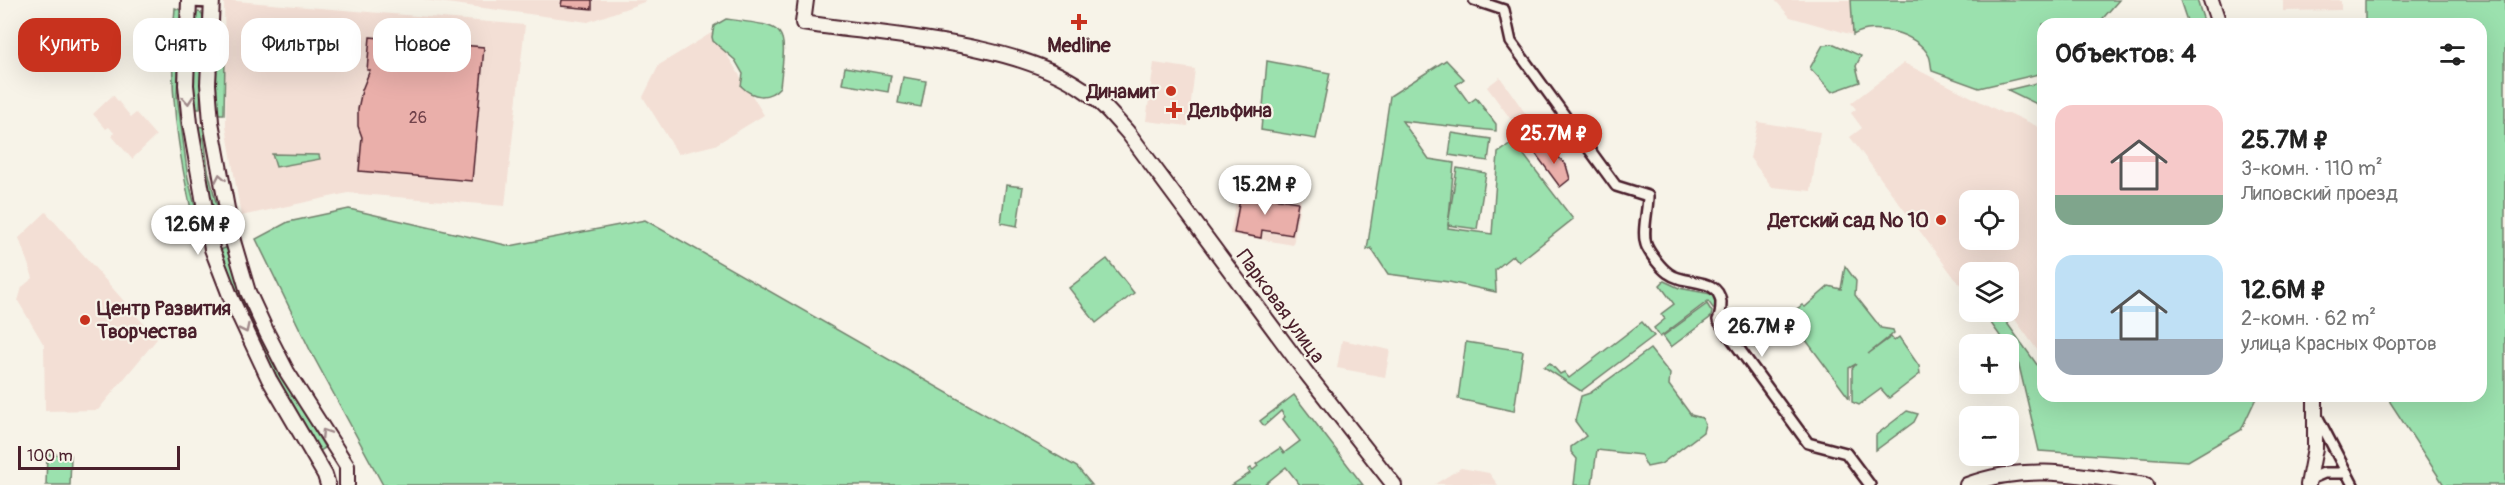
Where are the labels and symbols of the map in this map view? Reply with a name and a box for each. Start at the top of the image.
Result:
marker: Medline [1070,13,1088,31]
place label: Medline [1047,33,1112,58]
place label: Динамит [1086,79,1160,104]
marker: Динамит [1164,84,1178,98]
one-way arrow [181,96,194,105]
place label: Дельфина [1187,98,1272,123]
marker: Дельфина [1165,101,1183,119]
house number: 26 [409,108,427,128]
pin: 25.7M ₽ [1499,114,1609,165]
pin: 15.2M ₽ [1210,165,1320,216]
one-way arrow [214,173,227,183]
pin: 12.6M ₽ [143,205,253,256]
place label: Детский сад № 10 [1767,208,1929,233]
marker: Детский сад № 10 [1934,213,1948,227]
street label: Парковая улица [1231,245,1330,368]
place label: Центр Развития Творчества [96,296,231,344]
pin: 26.7M ₽ [1707,307,1817,358]
marker: Центр Развития Творчества [78,313,92,327]
one-way arrow [238,322,250,333]
one-way arrow [321,429,333,439]
scale bar [18,443,180,470]

